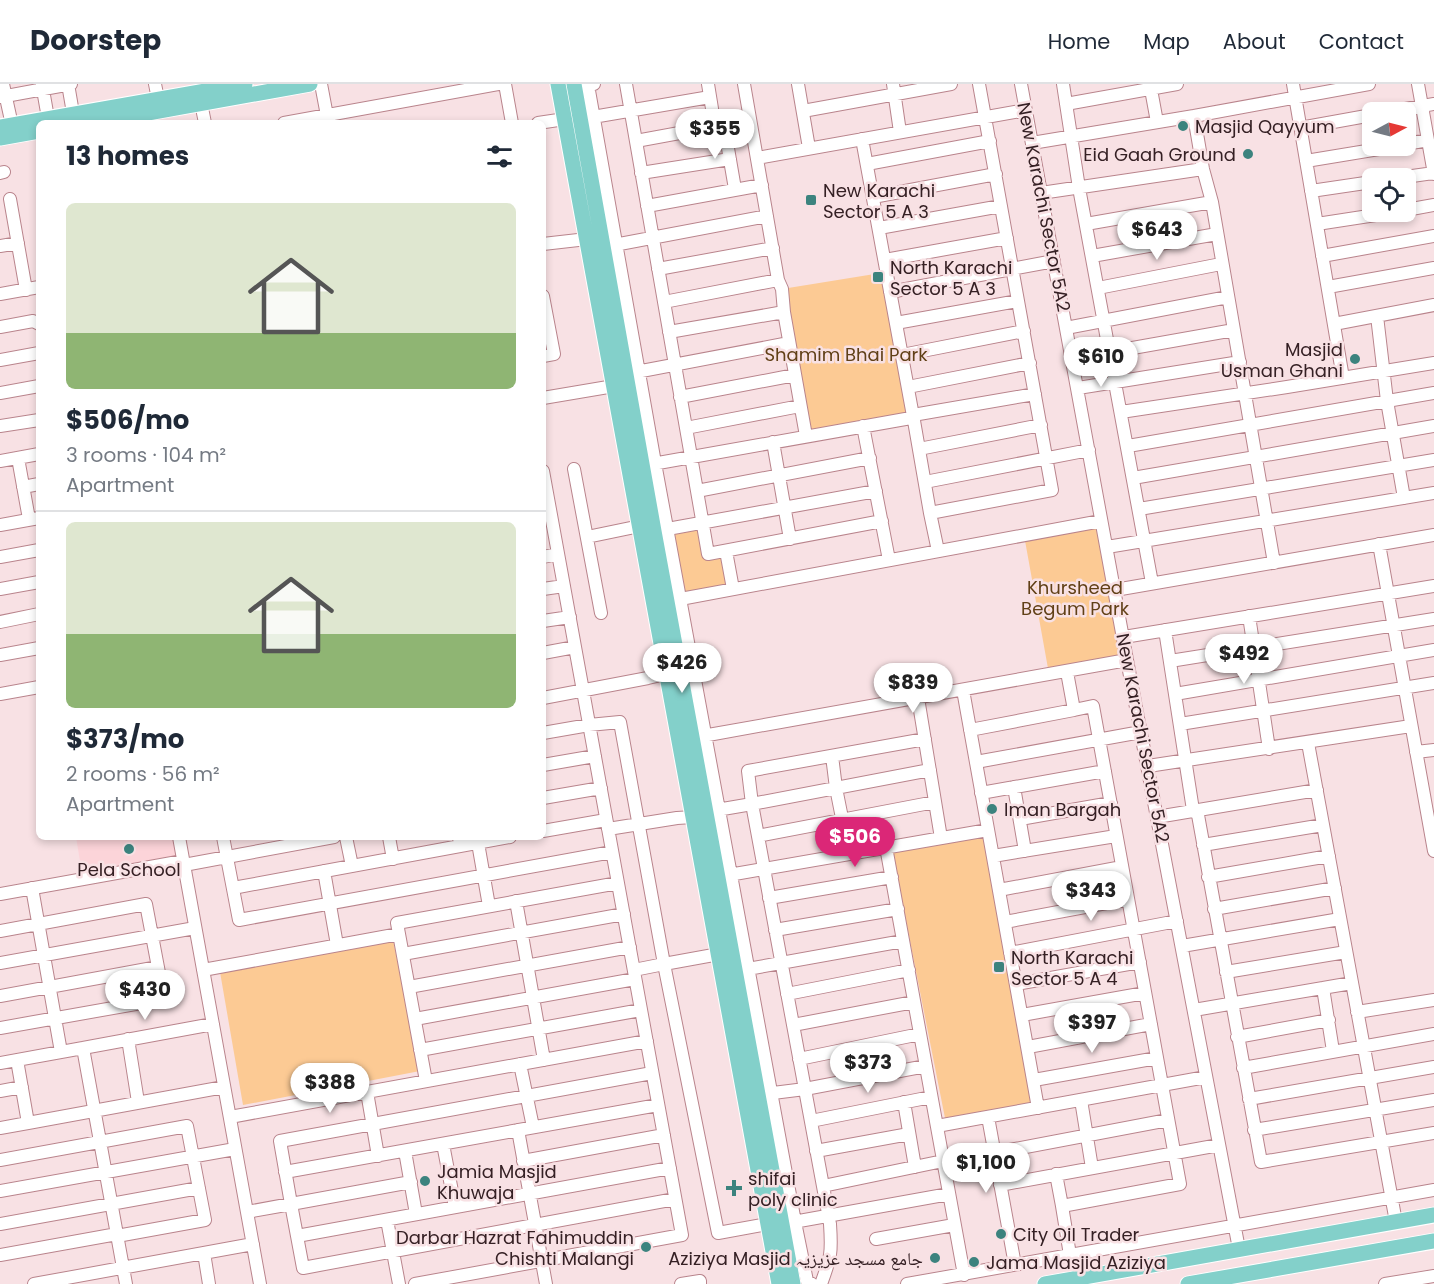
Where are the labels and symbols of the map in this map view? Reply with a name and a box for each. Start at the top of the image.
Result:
street label: New Karachi Sector 5A2 [1011,100,1077,314]
north arrow [1362,102,1416,156]
pin: $355 [679,109,751,160]
place label: Masjid Qayyum [1195,114,1335,139]
marker: Masjid Qayyum [1176,119,1190,133]
place label: Eid Gaah Ground [1083,142,1236,167]
marker: Eid Gaah Ground [1241,147,1255,161]
place label: New Karachi Sector 5 A 3 [823,178,935,224]
marker: New Karachi Sector 5 A 3 [804,193,818,207]
pin: $643 [1121,210,1193,261]
place label: North Karachi Sector 5 A 3 [890,255,1012,301]
marker: North Karachi Sector 5 A 3 [871,270,885,284]
pin: $610 [1065,337,1137,388]
place label: Masjid Usman Ghani [1221,337,1343,383]
park label: Shamim Bhai Park [764,342,928,367]
marker: Masjid Usman Ghani [1348,352,1362,366]
park label: Khursheed Begum Park [1021,575,1130,621]
street label: New Karachi Sector 5A2 [1110,631,1176,845]
pin: $492 [1208,634,1280,685]
pin: $426 [646,643,718,694]
pin: $839 [877,663,949,714]
place label: Iman Bargah [1004,797,1121,822]
marker: Iman Bargah [985,802,999,816]
pin: $506 [819,817,891,868]
marker: Pela School [122,842,136,856]
place label: Pela School [77,857,181,882]
pin: $343 [1055,871,1127,922]
place label: North Karachi Sector 5 A 4 [1011,945,1133,991]
marker: North Karachi Sector 5 A 4 [992,960,1006,974]
pin: $430 [109,970,181,1021]
pin: $397 [1056,1003,1128,1054]
pin: $373 [832,1043,904,1094]
pin: $388 [294,1063,366,1114]
pin: $1,100 [937,1143,1035,1194]
place label: Jamia Masjid Khuwaja [437,1159,557,1205]
place label: shifai poly clinic [748,1166,838,1212]
marker: Jamia Masjid Khuwaja [418,1174,432,1188]
marker: shifai poly clinic [725,1179,743,1197]
place label: City Oil Trader [1013,1222,1140,1247]
place label: Darbar Hazrat Fahimuddin Chishti Malangi [396,1225,634,1271]
marker: City Oil Trader [994,1227,1008,1241]
marker: Darbar Hazrat Fahimuddin Chishti Malangi [639,1240,653,1254]
place label: Aziziya Masjid جامع مسجد عزیزیہ [668,1246,923,1271]
place label: Jama Masjid Aziziya [986,1250,1166,1275]
marker: Aziziya Masjid جامع مسجد عزیزیہ [928,1251,942,1265]
marker: Jama Masjid Aziziya [967,1255,981,1269]

